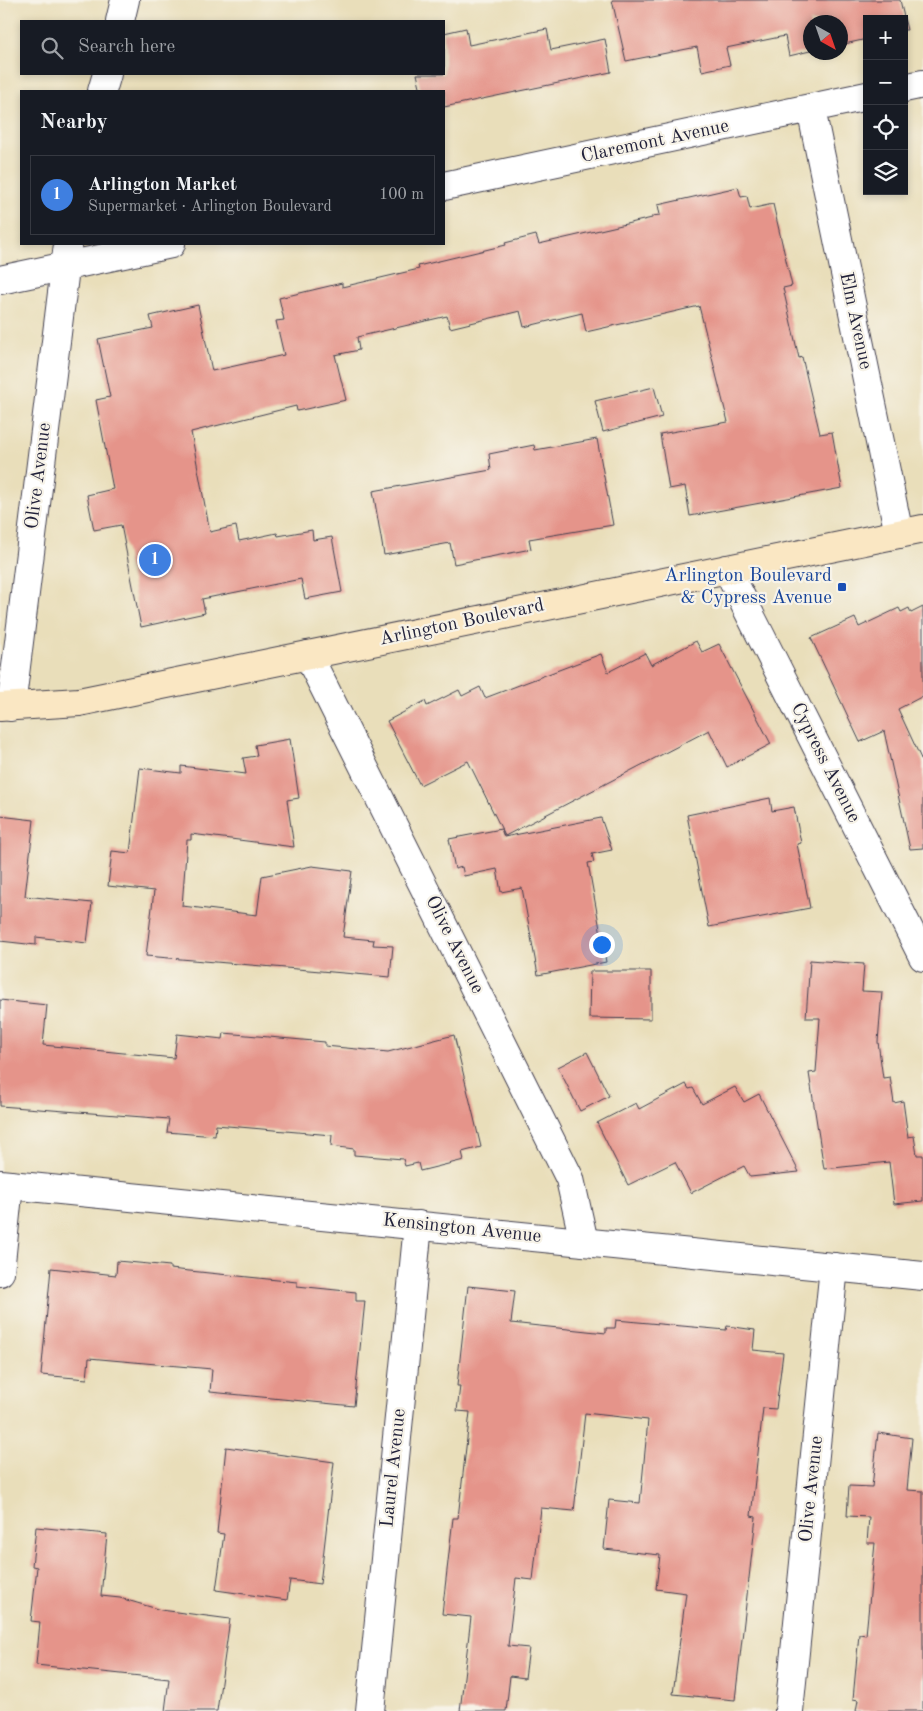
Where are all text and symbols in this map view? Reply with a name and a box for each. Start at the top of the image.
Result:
north arrow [803,15,848,60]
map controls [863,15,908,195]
button: + [863,15,908,60]
search box [20,20,445,75]
icon: search [38,34,66,62]
text: Search here [78,38,175,57]
button: − [863,60,908,105]
button: locate [863,105,908,150]
text: Nearby [40,112,108,133]
street label: Claremont Avenue [579,117,731,167]
button: layers [863,150,908,195]
text: Arlington Market [88,176,237,195]
text: 1 [52,187,62,203]
text: 100 m [379,187,424,203]
text: Supermarket · Arlington Boulevard [88,199,332,215]
street label: Elm Avenue [835,271,875,371]
street label: Olive Avenue [23,422,55,530]
pin: 1 [139,541,171,579]
place label: Arlington Boulevard & Cypress Avenue [664,567,832,608]
marker: Arlington Boulevard & Cypress Avenue [836,581,848,593]
street label: Arlington Boulevard [378,596,546,650]
street label: Cypress Avenue [787,700,863,826]
street label: Olive Avenue [421,893,487,997]
your location [589,932,615,958]
street label: Kensington Avenue [382,1211,542,1247]
street label: Laurel Avenue [378,1408,410,1528]
street label: Olive Avenue [797,1435,827,1543]

